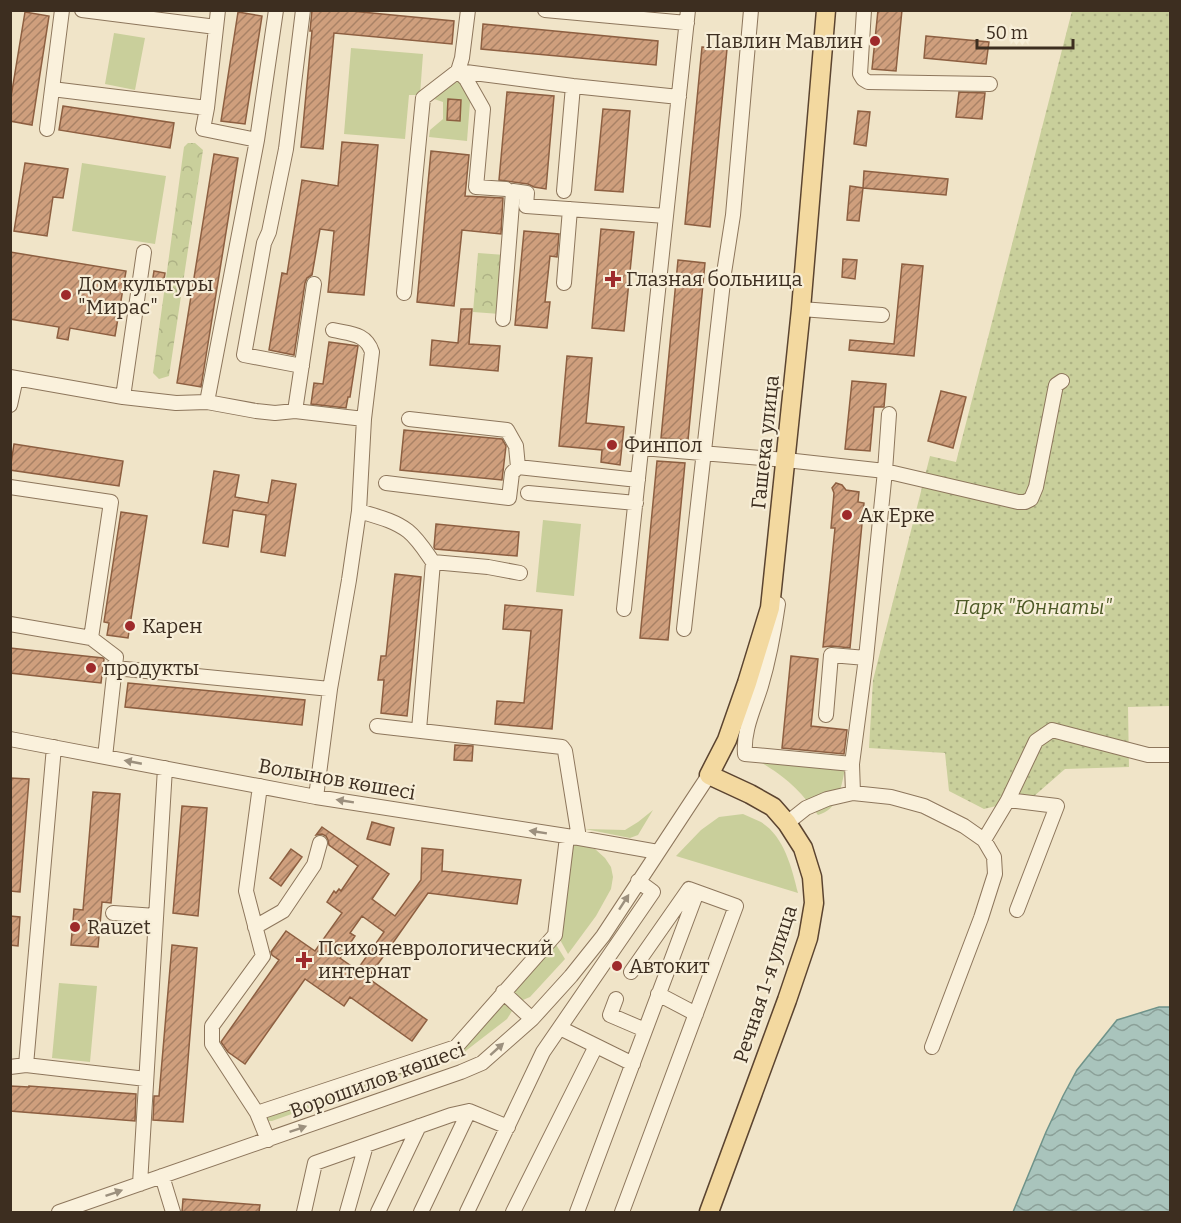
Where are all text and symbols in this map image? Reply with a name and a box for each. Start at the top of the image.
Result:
scale bar [977,12,1073,50]
text: 50 m [986,22,1028,44]
place label: Павлин Мавлин [706,29,863,53]
marker: Павлин Мавлин [868,34,882,48]
place label: Глазная больница [626,267,802,291]
marker: Глазная больница [604,270,622,288]
place label: Дом культуры "Мирас" [78,272,214,319]
marker: Дом культуры "Мирас" [59,288,73,302]
street label: Гашека улица [746,374,784,510]
place label: Финпол [624,433,702,457]
marker: Финпол [605,438,619,452]
place label: Ак Ерке [859,503,935,527]
marker: Ак Ерке [840,508,854,522]
park label: Парк "Юннаты" [954,595,1112,619]
place label: Карен [142,614,202,638]
marker: Карен [123,619,137,633]
place label: продукты [103,656,199,680]
marker: продукты [84,661,98,675]
street label: Волынов көшесі [257,753,417,805]
one-way arrow [123,757,142,766]
one-way arrow [336,797,355,806]
one-way arrow [528,828,547,837]
one-way arrow [618,895,630,911]
street label: Речная 1-я улица [728,902,802,1066]
place label: Rauzet [87,915,151,939]
marker: Rauzet [68,920,82,934]
place label: Психоневрологический интернат [318,936,553,983]
marker: Психоневрологический интернат [295,951,313,969]
place label: Автокит [629,954,710,978]
marker: Автокит [610,959,624,973]
street label: Ворошилов көшесі [286,1037,468,1123]
one-way arrow [489,1043,504,1056]
one-way arrow [289,1124,307,1134]
one-way arrow [105,1188,123,1198]

